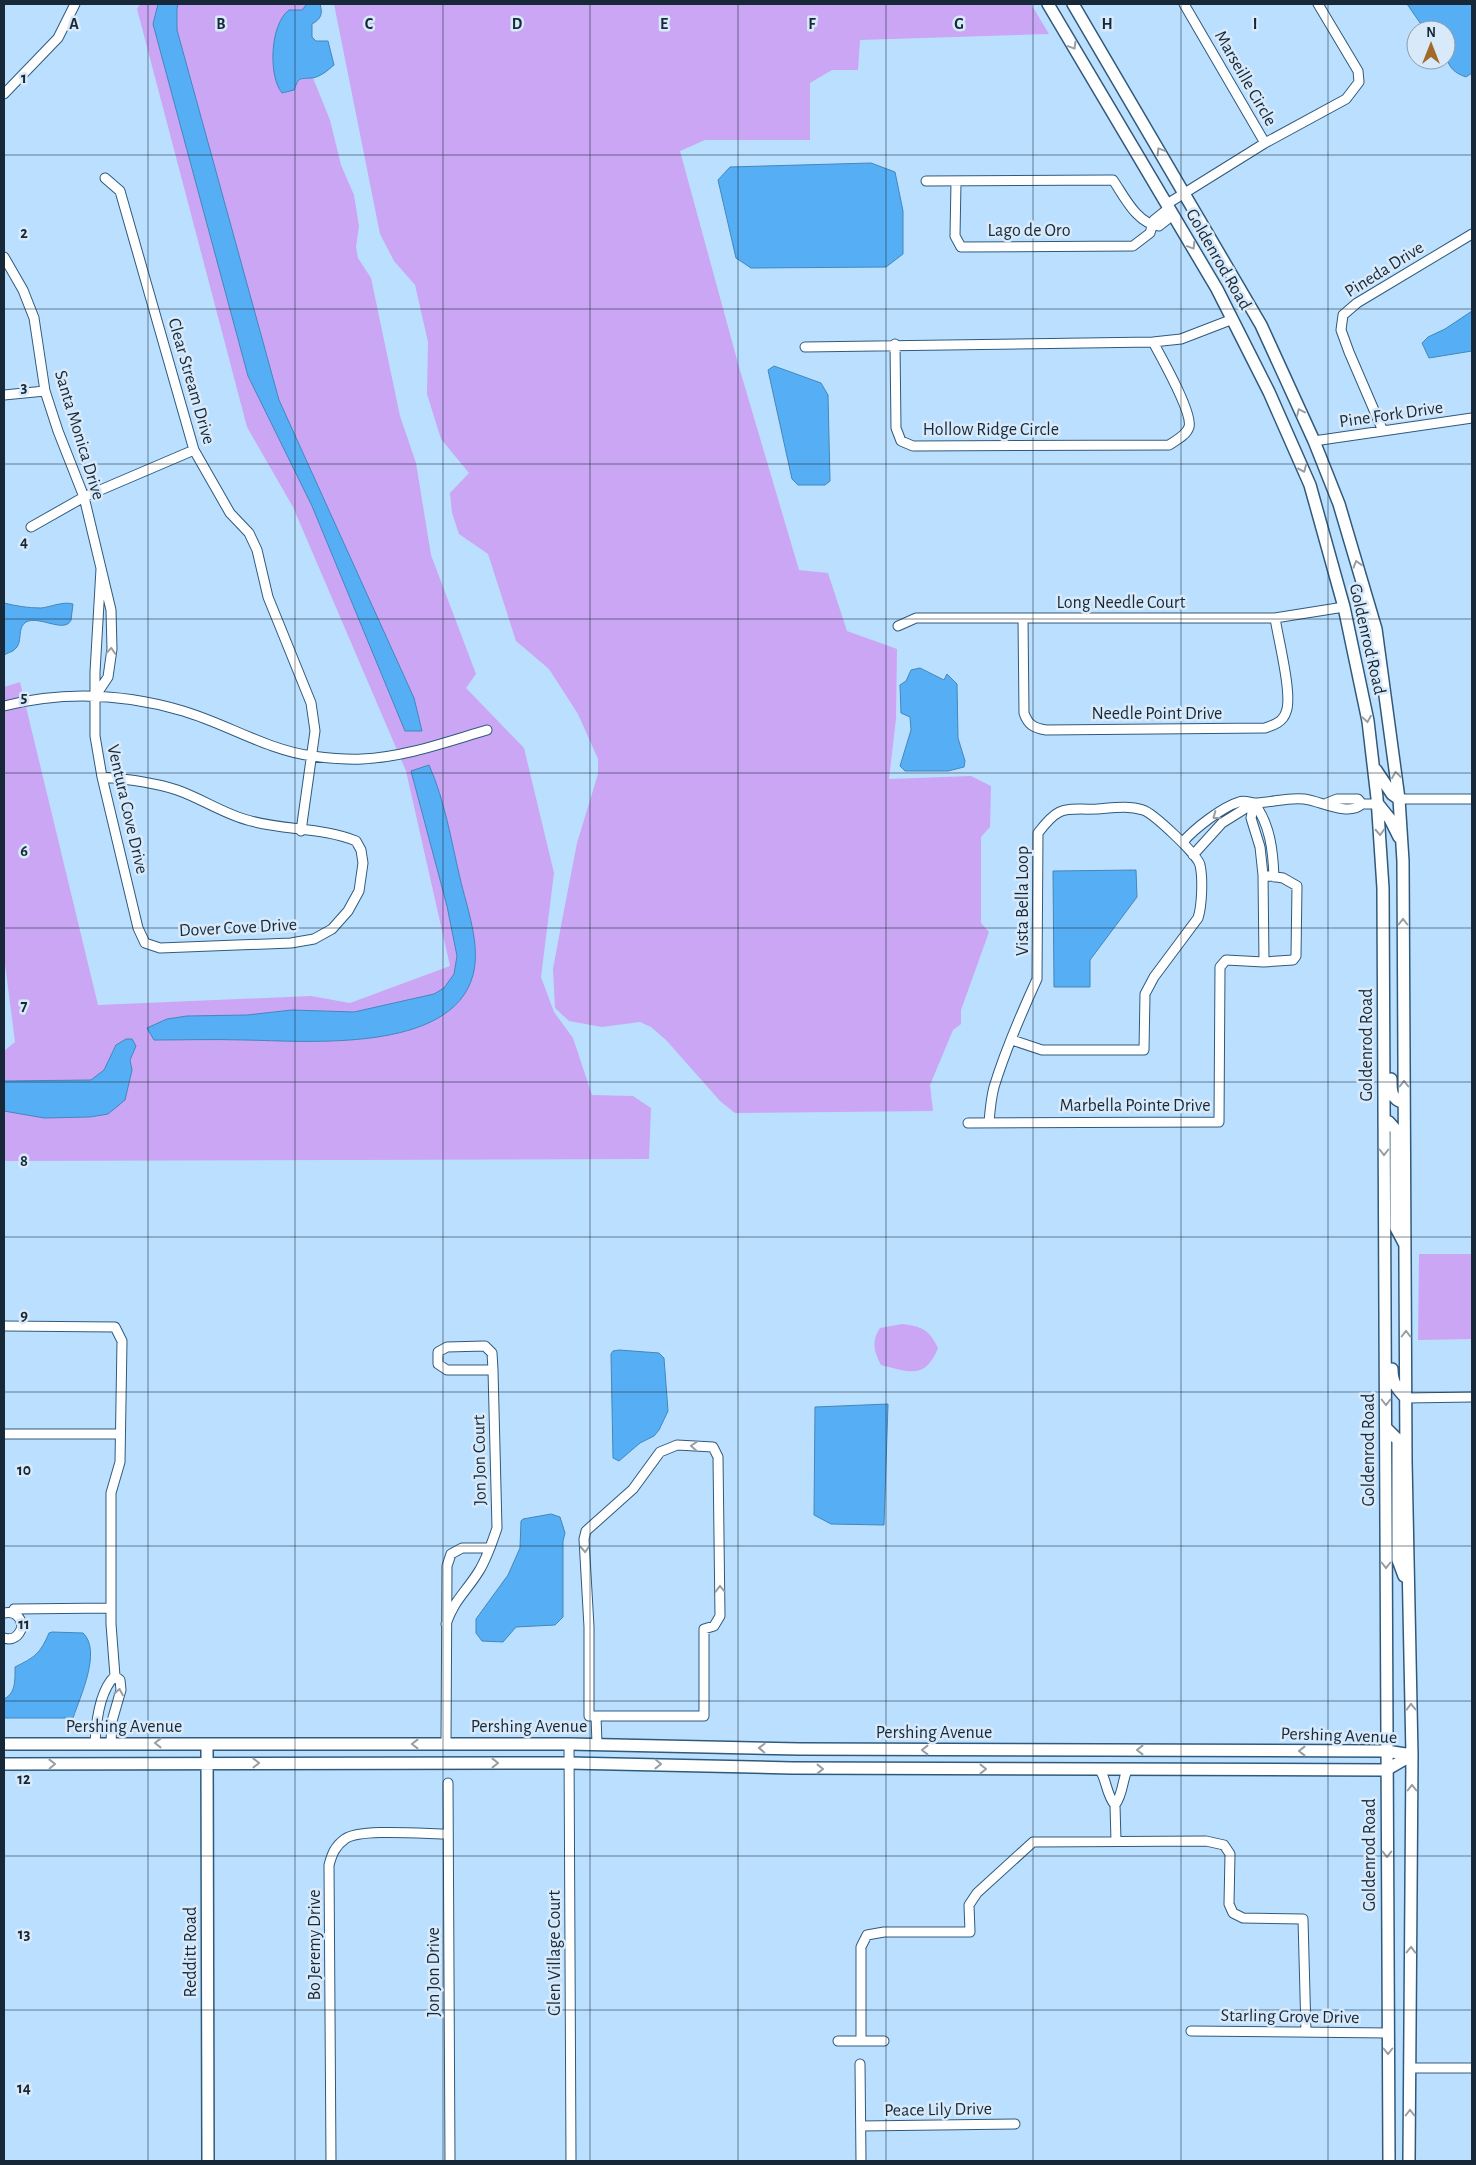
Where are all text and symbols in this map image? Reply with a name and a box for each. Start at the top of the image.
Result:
text: A [69,16,79,32]
text: B [216,16,226,32]
text: C [365,16,374,32]
text: D [512,16,523,32]
text: E [660,16,668,32]
text: F [808,16,816,32]
text: G [954,16,964,32]
text: H [1101,16,1113,32]
text: I [1253,16,1257,32]
north arrow [1406,20,1456,70]
text: N [1426,26,1436,40]
street label: Marseille Circle [1211,28,1280,129]
one-way arrow [1067,40,1077,49]
text: 1 [21,70,27,86]
one-way arrow [1156,148,1166,157]
street label: Goldenrod Road [1182,206,1254,313]
street label: Lago de Oro [987,222,1071,240]
text: 2 [20,225,28,241]
street label: Pineda Drive [1342,239,1427,301]
one-way arrow [1185,241,1195,250]
street label: Clear Stream Drive [164,316,218,446]
street label: Santa Monica Drive [51,368,107,502]
text: 3 [21,379,28,395]
street label: Pine Fork Drive [1338,399,1444,431]
one-way arrow [1296,408,1306,417]
street label: Hollow Ridge Circle [923,421,1059,439]
one-way arrow [1297,464,1308,473]
text: 4 [20,534,28,550]
one-way arrow [1352,560,1362,568]
street label: Goldenrod Road [1346,582,1389,696]
street label: Long Needle Court [1057,594,1186,612]
one-way arrow [106,646,117,654]
text: 5 [21,689,28,705]
street label: Needle Point Drive [1092,705,1222,723]
one-way arrow [1362,715,1372,723]
street label: Ventura Cove Drive [103,743,151,876]
one-way arrow [1391,770,1401,779]
one-way arrow [1212,809,1221,819]
one-way arrow [1374,829,1385,837]
text: 6 [20,843,28,859]
street label: Vista Bella Loop [1014,846,1032,956]
street label: Dover Cove Drive [178,916,298,940]
one-way arrow [1398,917,1408,925]
street label: Goldenrod Road [1358,988,1376,1102]
text: 7 [21,998,28,1014]
one-way arrow [1399,1080,1409,1088]
street label: Marbella Pointe Drive [1059,1097,1211,1115]
one-way arrow [1379,1149,1389,1157]
text: 8 [20,1153,28,1169]
text: 9 [20,1307,28,1323]
one-way arrow [1401,1330,1411,1338]
street label: Goldenrod Road [1360,1393,1378,1507]
one-way arrow [1381,1399,1391,1407]
street label: Jon Jon Court [470,1414,490,1505]
one-way arrow [690,1440,698,1451]
text: 10 [17,1462,31,1478]
one-way arrow [579,1545,590,1553]
one-way arrow [1381,1562,1391,1569]
one-way arrow [715,1585,725,1593]
text: 11 [18,1616,30,1632]
one-way arrow [114,1687,124,1696]
one-way arrow [1406,1702,1416,1710]
street label: Pershing Avenue [66,1718,182,1736]
street label: Pershing Avenue [471,1718,587,1736]
street label: Pershing Avenue [876,1724,992,1742]
street label: Pershing Avenue [1280,1725,1398,1747]
one-way arrow [154,1738,162,1748]
one-way arrow [411,1739,418,1749]
one-way arrow [758,1743,766,1753]
one-way arrow [921,1745,928,1755]
one-way arrow [1136,1745,1144,1755]
one-way arrow [1298,1746,1306,1756]
one-way arrow [252,1758,260,1768]
one-way arrow [492,1758,500,1768]
one-way arrow [49,1759,57,1769]
one-way arrow [654,1759,662,1770]
one-way arrow [816,1763,824,1774]
one-way arrow [979,1764,987,1774]
text: 12 [17,1771,31,1787]
one-way arrow [1407,1783,1417,1791]
street label: Goldenrod Road [1361,1798,1379,1912]
one-way arrow [1382,1850,1392,1858]
street label: Bo Jeremy Drive [306,1889,324,2001]
street label: Glen Village Court [546,1890,564,2016]
street label: Redditt Road [182,1907,200,1997]
text: 13 [18,1926,30,1942]
street label: Jon Jon Drive [425,1927,443,2017]
one-way arrow [1406,1946,1416,1954]
street label: Starling Grove Drive [1220,2007,1360,2027]
one-way arrow [1383,2048,1393,2056]
text: 14 [17,2080,31,2096]
street label: Peace Lily Drive [884,2100,992,2120]
one-way arrow [1405,2108,1415,2116]

